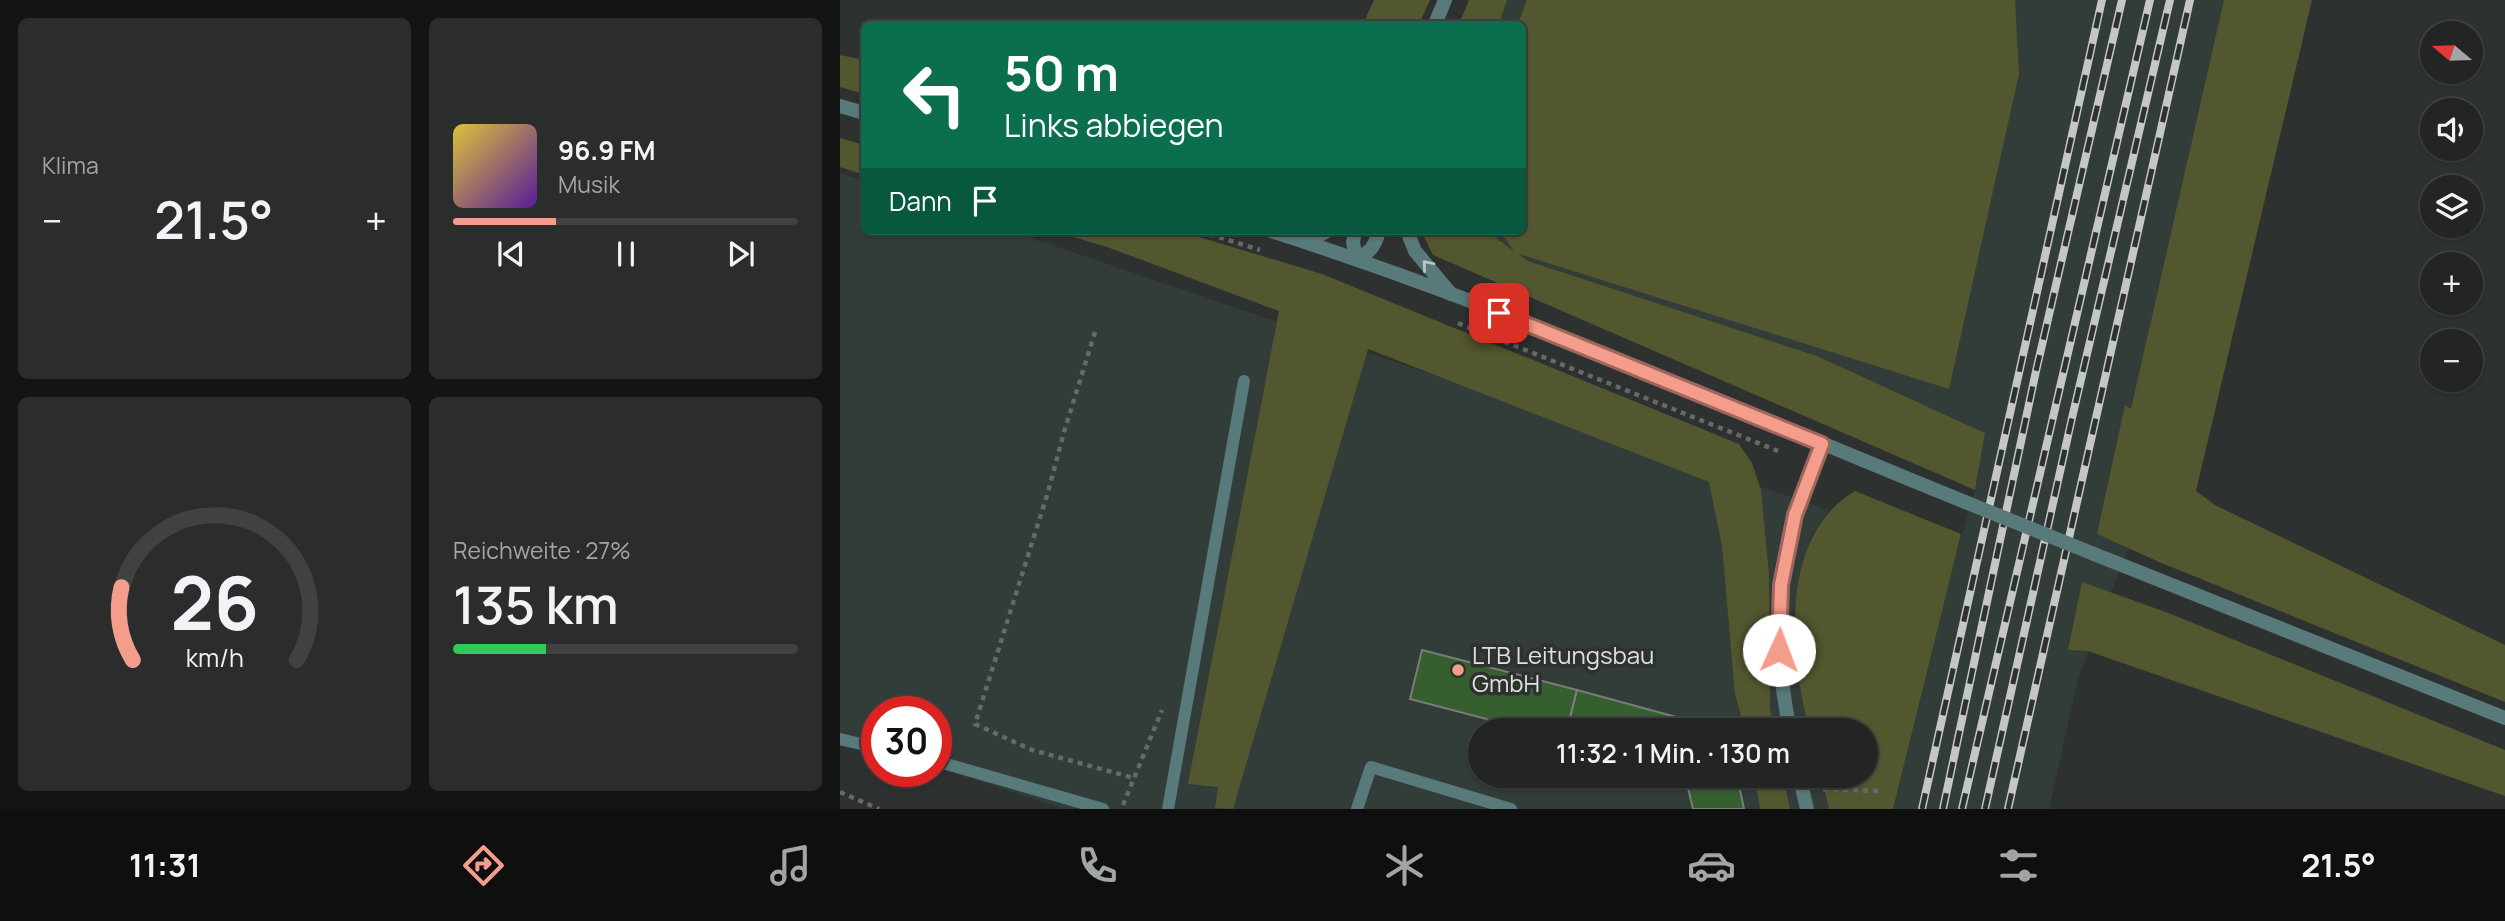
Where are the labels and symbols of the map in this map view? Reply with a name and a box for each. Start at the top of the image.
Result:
north arrow [2420,21,2483,84]
one-way arrow [1422,260,1435,272]
pin [1469,283,1529,343]
position arrow [1742,613,1816,687]
place label: LTB Leitungsbau GmbH [1472,638,1654,699]
marker: LTB Leitungsbau GmbH [1450,662,1466,678]
speed limit sign: 30 [861,696,952,787]

